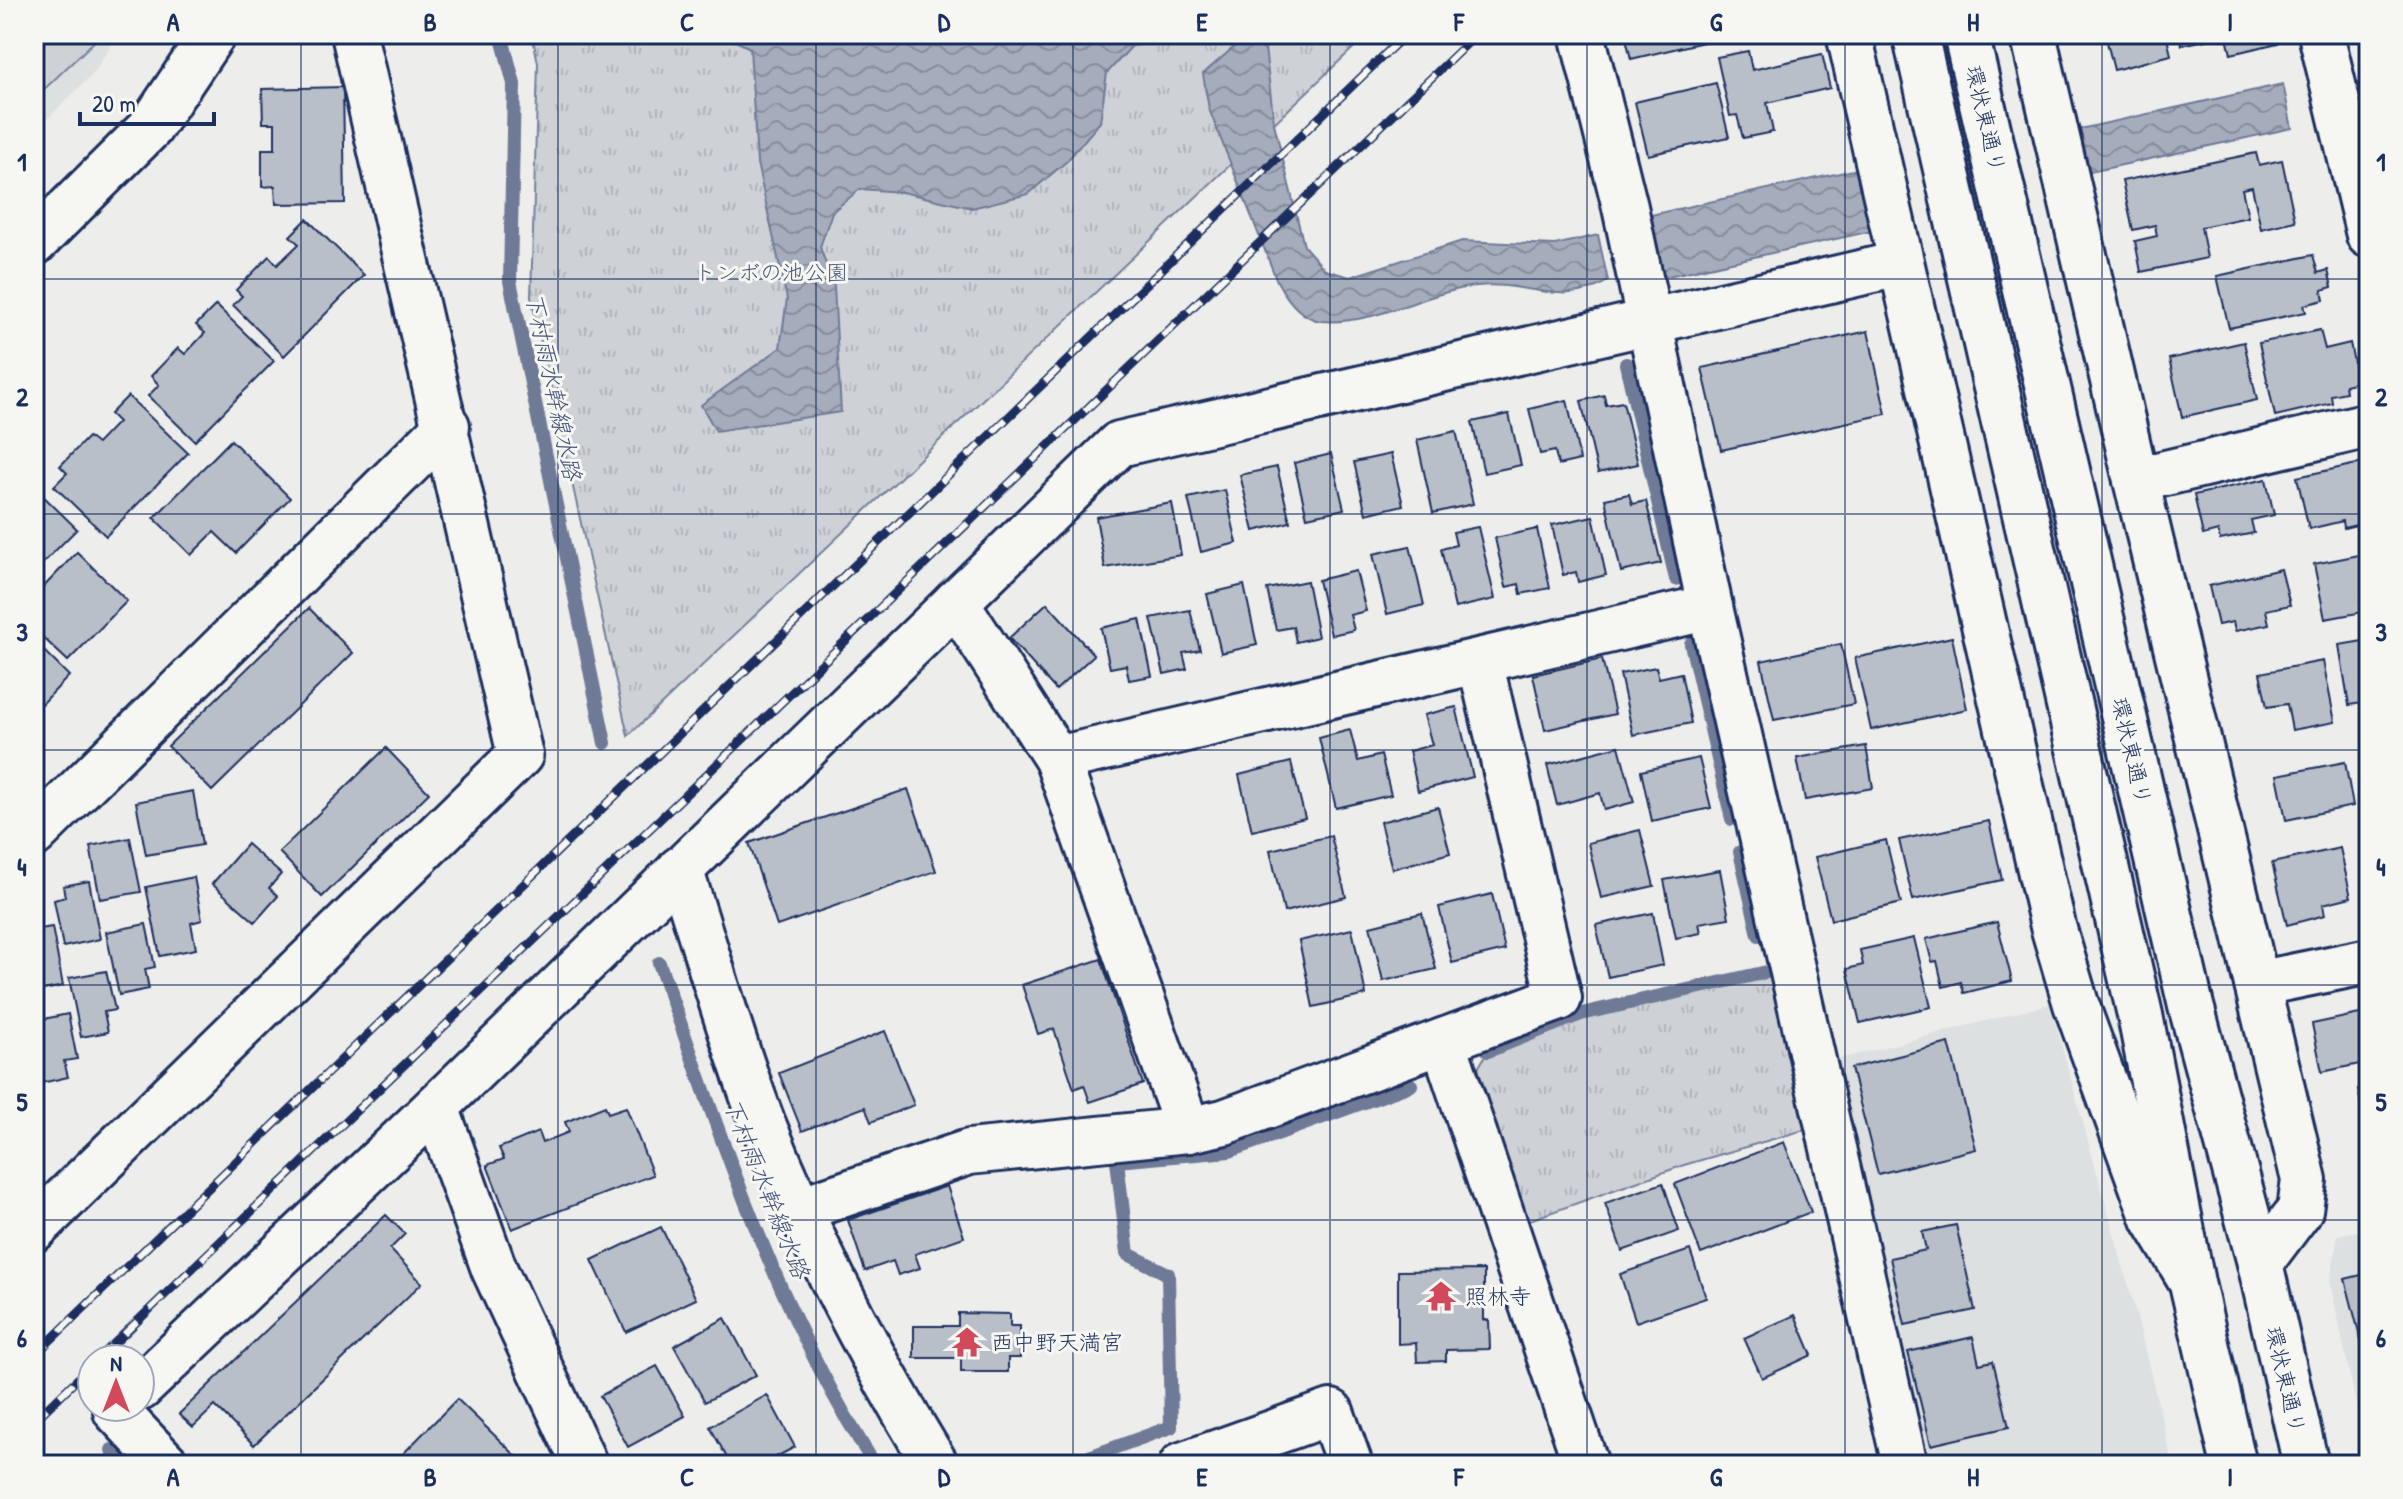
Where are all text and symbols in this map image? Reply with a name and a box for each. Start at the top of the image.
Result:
text: A [167,4,180,39]
text: B [423,4,437,39]
text: C [680,4,694,39]
text: D [938,4,951,39]
text: E [1196,4,1208,39]
text: F [1453,4,1465,39]
text: G [1710,4,1723,39]
text: H [1967,4,1979,39]
text: I [2227,4,2233,39]
street label: 環状東通り [1959,62,2013,176]
scale bar [80,76,214,126]
text: 20 m [92,87,136,119]
text: 1 [17,144,27,179]
text: 1 [2376,144,2386,179]
park label: トンボの池公園 [694,257,848,287]
water label: 下村雨水幹線水路 [518,289,590,485]
text: 2 [16,379,29,414]
text: 2 [2375,379,2388,414]
text: 3 [16,614,28,649]
text: 3 [2375,614,2387,649]
street label: 環状東通り [2105,694,2159,808]
text: 4 [17,849,27,884]
text: 4 [2376,849,2386,884]
text: 5 [17,1084,28,1119]
text: 5 [2376,1084,2387,1119]
water label: 下村雨水幹線水路 [716,1093,819,1285]
temple icon: 照林寺 [1424,1279,1458,1313]
place label: 照林寺 [1465,1281,1531,1311]
text: 6 [17,1320,28,1355]
text: 6 [2376,1320,2387,1355]
street label: 環状東通り [2259,1323,2313,1437]
temple icon: 西中野天満宮 [950,1325,984,1359]
place label: 西中野天満宮 [991,1327,1123,1357]
north arrow [76,1343,156,1423]
text: N [110,1348,122,1378]
text: A [167,1459,180,1494]
text: B [423,1459,437,1494]
text: C [680,1459,694,1494]
text: D [938,1459,951,1494]
text: E [1196,1459,1208,1494]
text: F [1453,1459,1465,1494]
text: G [1710,1459,1723,1494]
text: H [1967,1459,1979,1494]
text: I [2227,1459,2233,1494]

